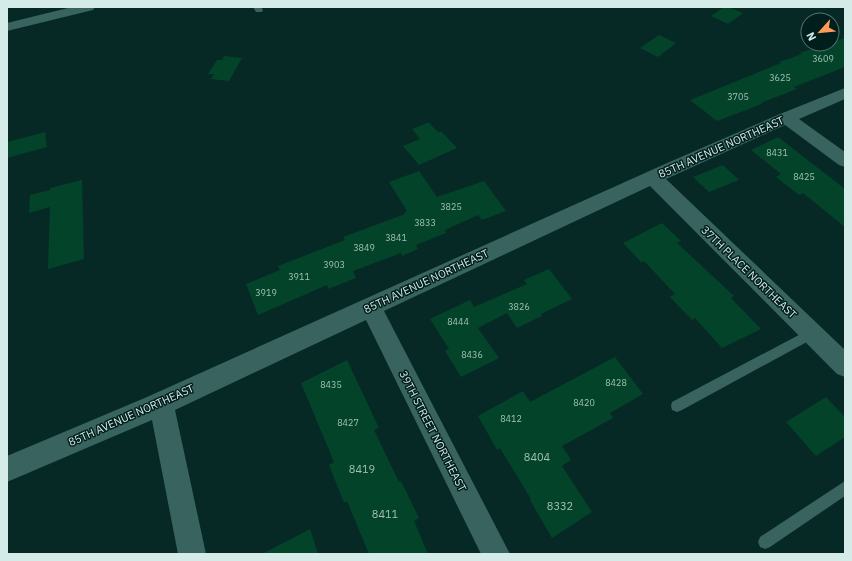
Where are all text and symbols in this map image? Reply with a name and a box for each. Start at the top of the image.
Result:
north arrow [800,12,840,52]
text: N [803,30,819,43]
house number: 3609 [812,53,834,64]
house number: 3625 [769,72,791,83]
house number: 3705 [727,91,749,102]
street label: 85TH AVENUE NORTHEAST [656,113,787,181]
house number: 8431 [766,147,788,158]
house number: 8425 [793,171,815,182]
house number: 3825 [440,201,462,212]
house number: 3833 [414,217,436,228]
street label: 37TH PLACE NORTHEAST [698,223,800,322]
house number: 3841 [385,232,407,243]
house number: 3849 [353,242,375,253]
street label: 85TH AVENUE NORTHEAST [361,246,491,316]
house number: 3903 [323,259,345,270]
house number: 3911 [288,271,310,282]
house number: 3919 [255,287,277,298]
house number: 3826 [508,301,530,312]
house number: 8444 [447,316,469,327]
house number: 8436 [461,349,483,360]
street label: 39TH STREET NORTHEAST [396,368,470,494]
house number: 8428 [605,377,627,388]
house number: 8435 [320,379,342,390]
street label: 85TH AVENUE NORTHEAST [66,381,197,449]
house number: 8420 [573,397,595,408]
house number: 8412 [500,413,522,424]
house number: 8427 [337,417,359,428]
house number: 8404 [524,450,551,464]
house number: 8419 [349,462,375,476]
house number: 8332 [547,499,573,513]
house number: 8411 [372,507,399,521]

